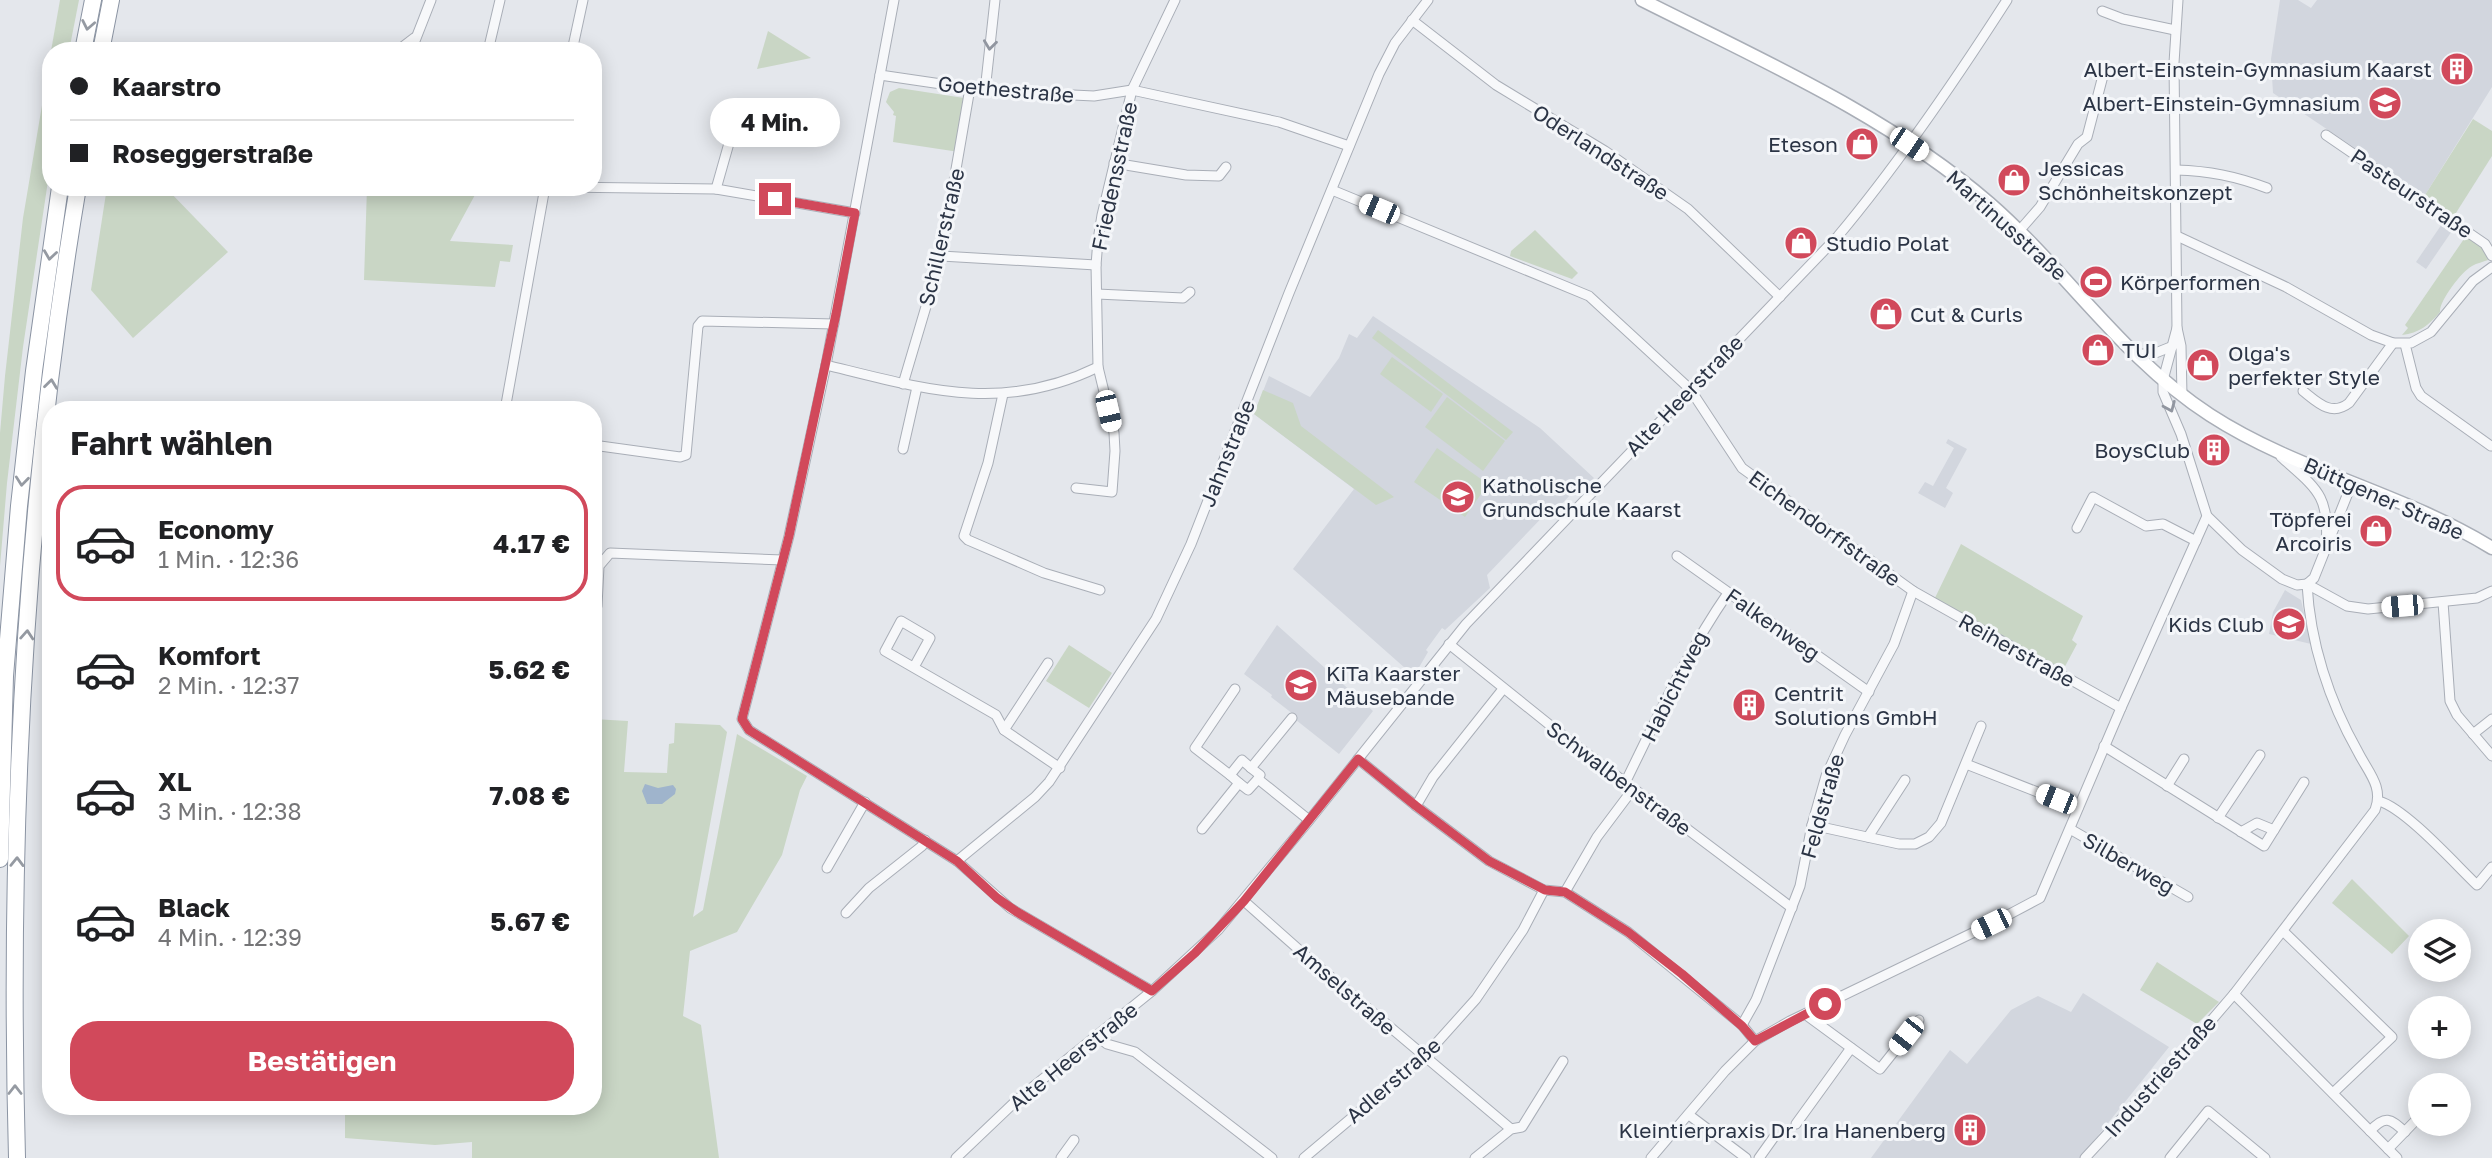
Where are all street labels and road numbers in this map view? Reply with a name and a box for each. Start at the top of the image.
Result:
street label: Goethestraße [937,70,1075,108]
street label: Oderlandstraße [1528,98,1674,206]
street label: Friedensstraße [1086,99,1142,253]
street label: Pasteurstraße [2346,143,2478,243]
street label: Martinusstraße [1941,164,2073,286]
street label: Schillerstraße [913,165,969,309]
street label: Alte Heerstraße [1620,329,1748,461]
street label: Jahnstraße [1194,396,1260,510]
street label: Büttgener Straße [2300,451,2468,545]
street label: Eichendorffstraße [1744,464,1906,592]
street label: Falkenweg [1721,582,1825,666]
street label: Reiherstraße [1954,607,2080,693]
street label: Habichtweg [1635,626,1713,746]
street label: Schwalbenstraße [1541,715,1697,841]
street label: Feldstraße [1795,751,1849,861]
street label: Silberweg [2079,826,2179,900]
street label: Amselstraße [1289,938,1401,1040]
street label: Alte Heerstraße [1003,996,1143,1116]
street label: Industriestraße [2099,1010,2221,1142]
street label: Adlerstraße [1340,1032,1446,1128]

